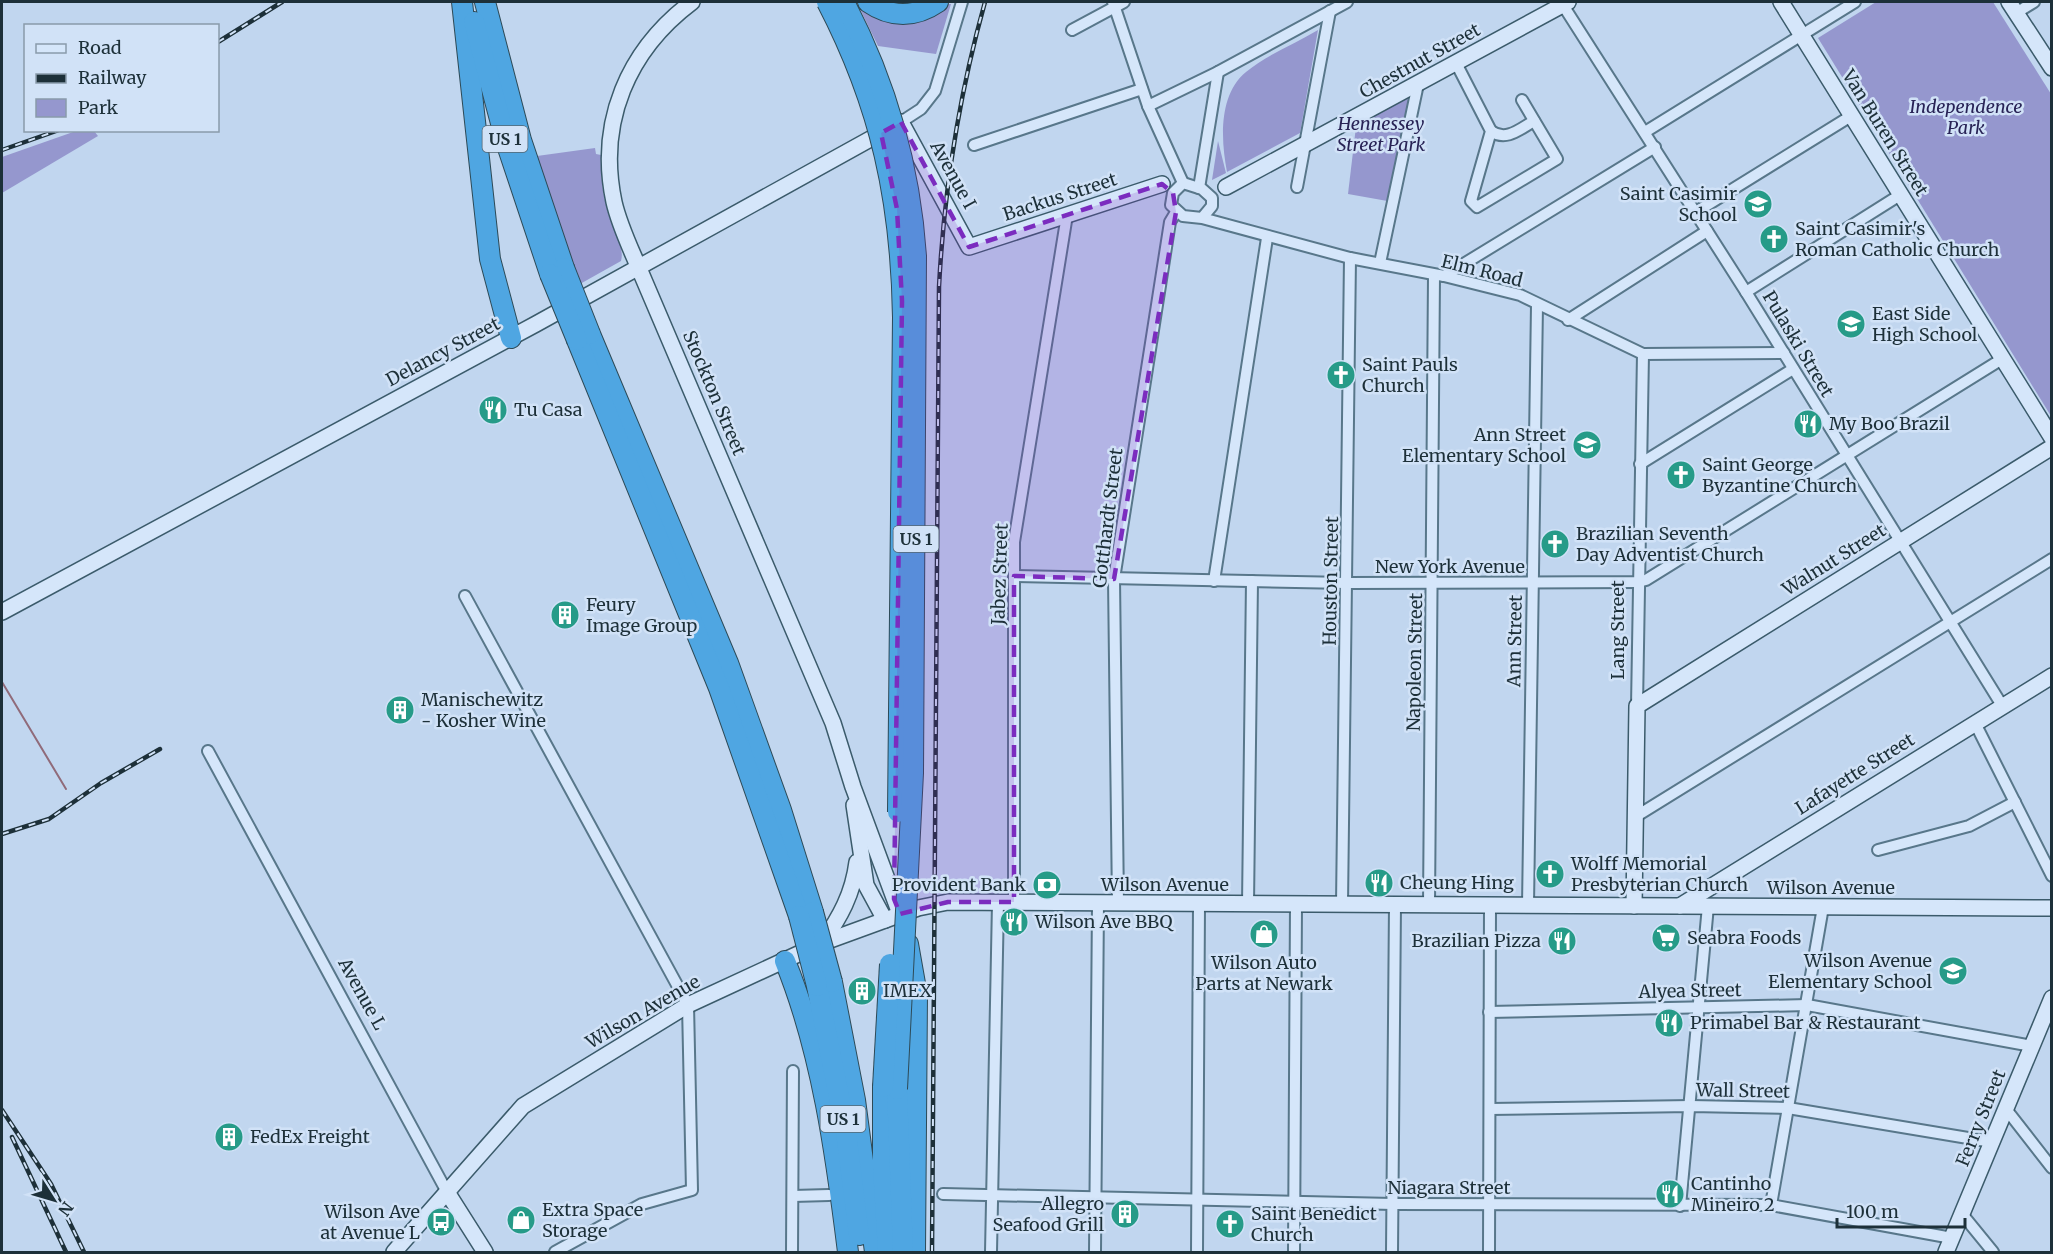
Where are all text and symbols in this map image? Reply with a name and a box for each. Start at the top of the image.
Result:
street label: Chestnut Street [1355,18,1484,103]
legend [24,24,219,132]
text: Road [78,36,122,59]
street label: Van Buren Street [1837,64,1934,200]
text: Railway [78,66,147,89]
park label: Independence Park [1909,95,2023,139]
text: Park [78,96,119,119]
park label: Hennessey Street Park [1337,112,1425,156]
road number: US 1 [482,126,528,152]
street label: Avenue I [925,136,981,213]
street label: Backus Street [1000,167,1120,226]
place label: Saint Casimir School [1620,182,1737,226]
school or university icon: Saint Casimir School [1742,188,1774,220]
place label: Saint Casimir's Roman Catholic Church [1795,217,2000,261]
church icon: Saint Casimir's Roman Catholic Church [1758,223,1790,255]
street label: Elm Road [1439,249,1525,292]
street label: Pulaski Street [1758,286,1839,401]
place label: East Side High School [1872,302,1978,346]
school or university icon: East Side High School [1835,308,1867,340]
street label: Delancy Street [382,312,504,391]
street label: Stockton Street [678,327,751,459]
place label: Saint Pauls Church [1362,353,1458,397]
church icon: Saint Pauls Church [1325,359,1357,391]
restaurant icon: Tu Casa [477,394,509,426]
place label: Tu Casa [514,398,583,421]
restaurant icon: My Boo Brazil [1792,408,1824,440]
place label: My Boo Brazil [1829,412,1950,435]
place label: Ann Street Elementary School [1402,423,1566,467]
school or university icon: Ann Street Elementary School [1571,429,1603,461]
street label: Gotthardt Street [1088,447,1127,589]
place label: Saint George Byzantine Church [1702,453,1857,497]
church icon: Saint George Byzantine Church [1665,459,1697,491]
street label: Houston Street [1318,516,1343,646]
street label: Walnut Street [1777,519,1890,601]
place label: Brazilian Seventh Day Adventist Church [1576,522,1764,566]
street label: Jabez Street [986,523,1013,626]
road number: US 1 [894,526,938,552]
church icon: Brazilian Seventh Day Adventist Church [1539,528,1571,560]
street label: New York Avenue [1375,555,1525,578]
street label: Lang Street [1606,580,1629,680]
place label: Feury Image Group [586,593,697,637]
street label: Napoleon Street [1402,593,1427,731]
street label: Ann Street [1502,595,1527,688]
building icon: Feury Image Group [549,599,581,631]
place label: Manischewitz - Kosher Wine [421,688,546,732]
building icon: Manischewitz - Kosher Wine [384,694,416,726]
street label: Lafayette Street [1791,728,1919,819]
place label: Wolff Memorial Presbyterian Church [1570,852,1748,896]
church icon: Wolff Memorial Presbyterian Church [1534,858,1566,890]
restaurant icon: Cheung Hing [1363,867,1395,899]
bank icon: Provident Bank [1031,869,1063,901]
place label: Cheung Hing [1400,871,1514,894]
place label: Provident Bank [892,873,1027,896]
street label: Wilson Avenue [1100,873,1229,896]
street label: Wilson Avenue [1766,876,1895,899]
restaurant icon: Wilson Ave BBQ [998,906,1030,938]
place label: Wilson Ave BBQ [1034,910,1174,933]
shop icon: Wilson Auto Parts at Newark [1248,918,1280,950]
supermarket icon: Seabra Foods [1650,922,1682,954]
restaurant icon: Brazilian Pizza [1546,925,1578,957]
place label: Seabra Foods [1687,926,1802,949]
place label: Brazilian Pizza [1412,929,1541,952]
place label: Wilson Avenue Elementary School [1768,949,1932,993]
place label: Wilson Auto Parts at Newark [1195,951,1333,995]
street label: Avenue L [333,953,392,1034]
school or university icon: Wilson Avenue Elementary School [1937,955,1969,987]
street label: Wilson Avenue [581,970,704,1054]
building icon: IMEX [846,975,878,1007]
street label: Alyea Street [1637,978,1742,1003]
place label: IMEX [883,979,932,1002]
restaurant icon: Primabel Bar & Restaurant [1653,1007,1685,1039]
place label: Primabel Bar & Restaurant [1690,1011,1921,1034]
street label: Ferry Street [1951,1066,2010,1170]
street label: Wall Street [1695,1078,1790,1103]
road number: US 1 [820,1106,866,1132]
building icon: FedEx Freight [213,1121,245,1153]
place label: FedEx Freight [250,1125,370,1148]
north arrow [24,1170,84,1230]
place label: Cantinho Mineiro 2 [1691,1172,1775,1216]
street label: Niagara Street [1387,1176,1511,1199]
restaurant icon: Cantinho Mineiro 2 [1654,1178,1686,1210]
scale bar [1837,1191,1964,1229]
place label: Allegro Seafood Grill [993,1192,1104,1236]
text: N [54,1198,78,1220]
place label: Extra Space Storage [542,1198,643,1242]
building icon: Allegro Seafood Grill [1109,1198,1141,1230]
place label: Wilson Ave at Avenue L [321,1200,420,1244]
text: 100 m [1846,1200,1899,1223]
place label: Saint Benedict Church [1251,1202,1377,1246]
shop icon: Extra Space Storage [505,1204,537,1236]
bus stop icon: Wilson Ave at Avenue L [425,1206,457,1238]
church icon: Saint Benedict Church [1214,1208,1246,1240]

